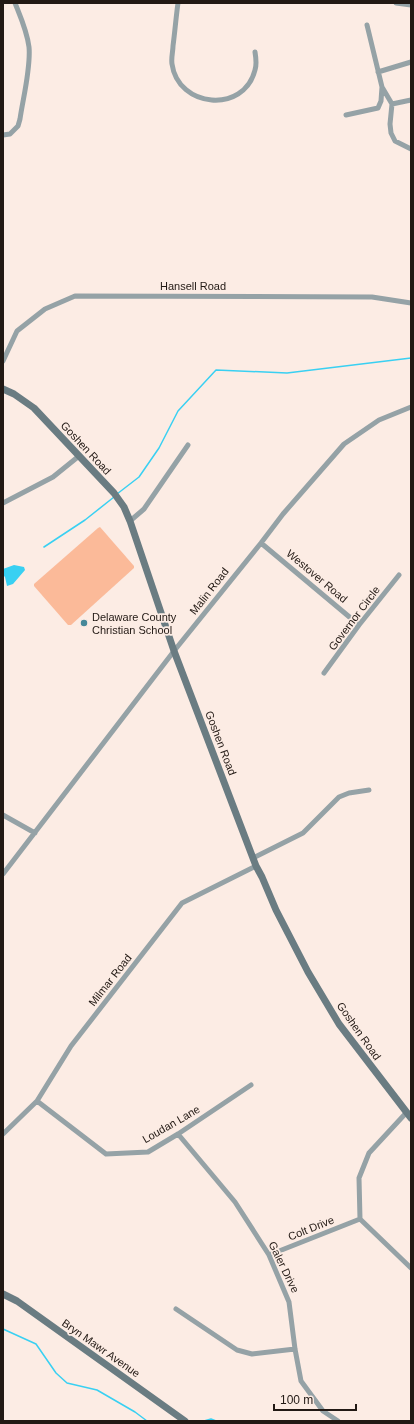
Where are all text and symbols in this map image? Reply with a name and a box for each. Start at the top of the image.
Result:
street label: Hansell Road [160,280,226,292]
street label: Goshen Road [58,419,114,477]
street label: Westover Road [284,547,350,605]
street label: Malin Road [187,565,231,617]
street label: Governor Circle [326,584,382,652]
place label: Delaware County Christian School [92,611,177,636]
marker: Delaware County Christian School [79,618,89,628]
street label: Goshen Road [203,709,239,777]
street label: Milmar Road [86,952,134,1008]
street label: Goshen Road [335,1000,383,1062]
street label: Loudan Lane [140,1103,202,1145]
street label: Colt Drive [286,1213,336,1243]
street label: Galer Drive [266,1239,302,1295]
street label: Bryn Mawr Avenue [60,1317,142,1379]
scale bar [274,1386,356,1412]
text: 100 m [280,1393,313,1407]

